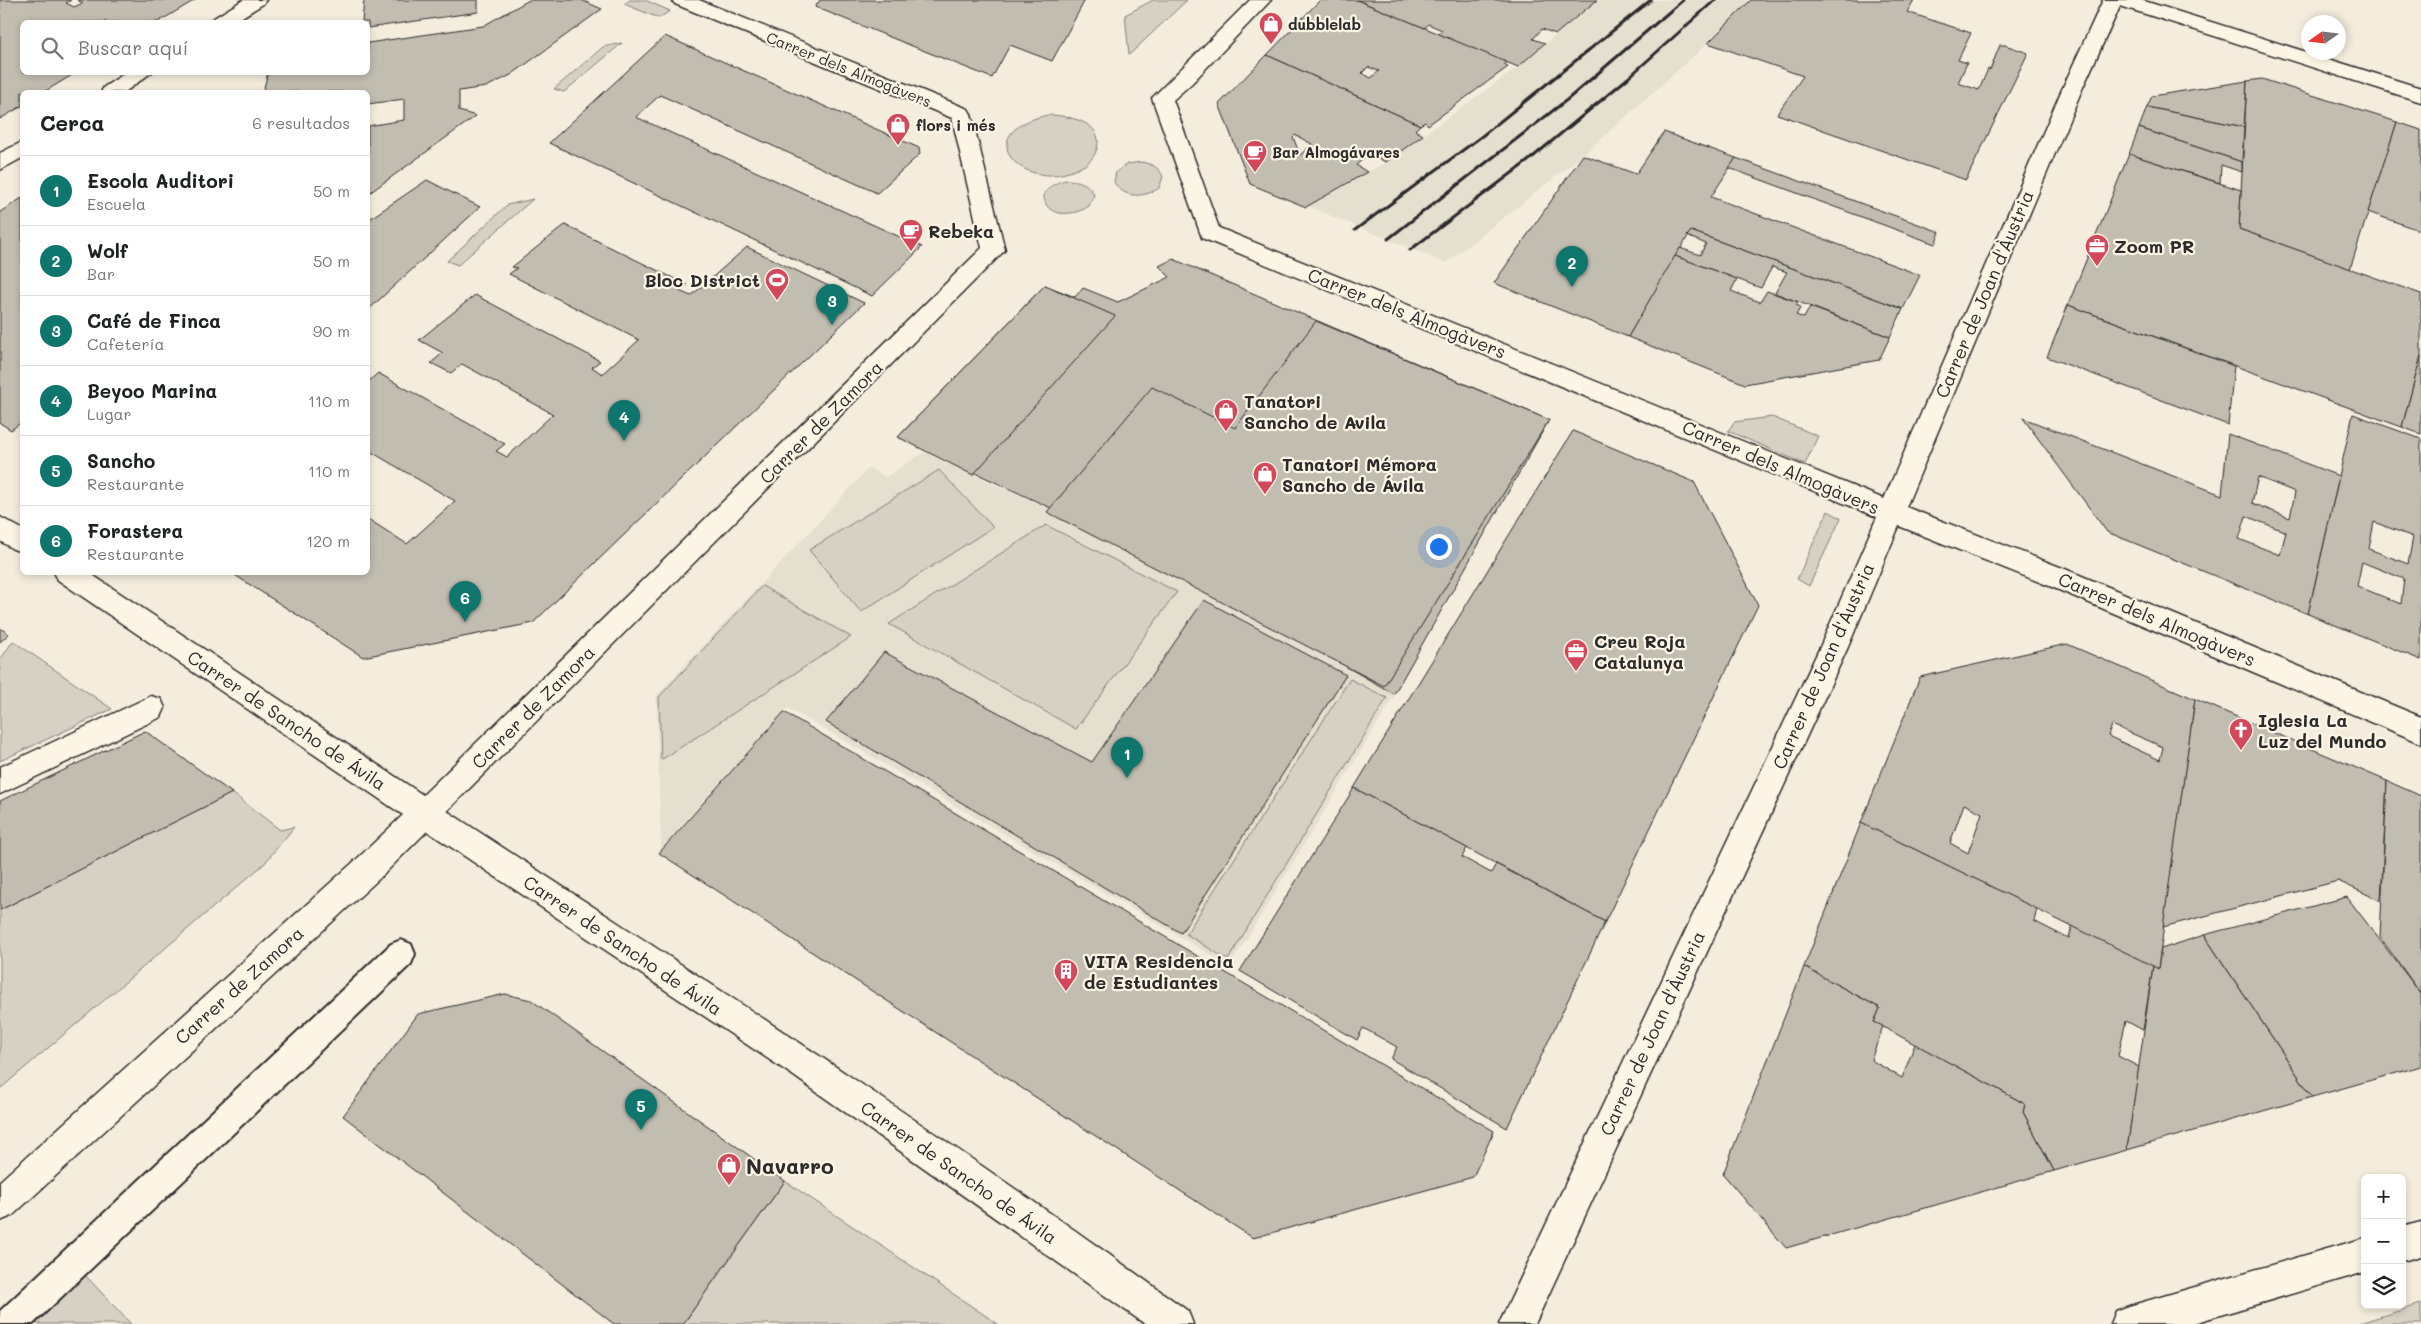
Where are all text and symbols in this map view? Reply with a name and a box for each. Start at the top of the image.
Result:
shop icon: dubblelab [1258,11,1284,45]
place label: dubblelab [1288,14,1361,34]
north arrow [2301,15,2346,60]
search box [20,20,370,75]
street label: Carrer dels Almogàvers [763,27,935,111]
icon: search [38,34,66,62]
text: Buscar aquí [78,35,188,60]
text: Cerca [40,109,105,136]
text: 6 resultados [252,112,350,133]
shop icon: flors i més [885,112,911,146]
place label: flors i més [916,115,996,135]
cafe icon: Bar Almogávares [1242,139,1268,173]
place label: Bar Almogávares [1272,142,1400,162]
text: Escola Auditori [87,168,234,193]
text: 1 [52,180,60,201]
text: 50 m [313,180,350,201]
street label: Carrer de Joan d'Àustria [1929,187,2039,401]
text: Escuela [87,193,146,214]
cafe icon: Rebeka [898,218,924,252]
place label: Rebeka [928,219,994,243]
office icon: Zoom PR [2084,233,2110,267]
place label: Zoom PR [2114,234,2194,258]
text: Wolf [87,238,128,263]
pin: 2 [1556,246,1588,287]
text: 2 [52,250,60,271]
text: 50 m [313,250,350,271]
street label: Carrer dels Almogàvers [1304,262,1510,364]
text: Bar [87,263,115,284]
sports icon: Bloc District [764,267,790,301]
place label: Bloc District [645,268,760,292]
pin: 3 [816,284,848,325]
text: Café de Finca [87,308,221,333]
text: 3 [51,320,61,341]
text: 90 m [313,320,350,341]
text: Cafetería [87,333,165,354]
street label: Carrer de Zamora [754,355,888,489]
text: Beyoo Marina [87,378,217,403]
place label: Tanatori Sancho de Avila [1244,389,1386,434]
text: 4 [51,390,61,411]
text: 110 m [308,390,350,411]
shop icon: Tanatori Sancho de Avila [1213,398,1239,432]
pin: 4 [608,400,640,441]
text: Lugar [87,403,131,424]
street label: Carrer dels Almogàvers [1679,415,1883,519]
text: Sancho [87,448,155,473]
place label: Tanatori Mémora Sancho de Ávila [1282,452,1437,497]
text: 5 [51,460,61,481]
text: 110 m [308,460,350,481]
shop icon: Tanatori Mémora Sancho de Ávila [1252,461,1278,495]
text: Restaurante [87,473,185,494]
text: Forastera [87,518,183,543]
text: 6 [51,530,61,551]
text: 120 m [306,530,350,551]
your location [1426,534,1452,560]
text: Restaurante [87,543,185,564]
street label: Carrer de Joan d'Àustria [1767,559,1879,773]
street label: Carrer dels Almogàvers [2055,567,2259,671]
pin: 6 [449,581,481,622]
place label: Creu Roja Catalunya [1594,629,1685,674]
office icon: Creu Roja Catalunya [1563,638,1589,672]
street label: Carrer de Zamora [466,640,600,774]
street label: Carrer de Sancho de Ávila [183,644,391,796]
place label: Iglesia La Luz del Mundo [2258,708,2386,753]
church icon: Iglesia La Luz del Mundo [2228,717,2254,751]
pin: 1 [1111,737,1143,778]
street label: Carrer de Sancho de Ávila [519,869,727,1021]
street label: Carrer de Zamora [170,921,308,1049]
street label: Carrer de Joan d'Àustria [1594,927,1710,1139]
place label: VITA Residencia de Estudiantes [1084,949,1233,994]
building icon: VITA Residencia de Estudiantes [1053,958,1079,992]
pin: 5 [625,1089,657,1130]
street label: Carrer de Sancho de Ávila [856,1095,1062,1249]
shop icon: Navarro [716,1152,742,1186]
place label: Navarro [746,1152,834,1179]
map controls [2361,1174,2406,1309]
button: + [2361,1174,2406,1219]
button: − [2361,1219,2406,1264]
button: layers [2361,1264,2406,1309]

